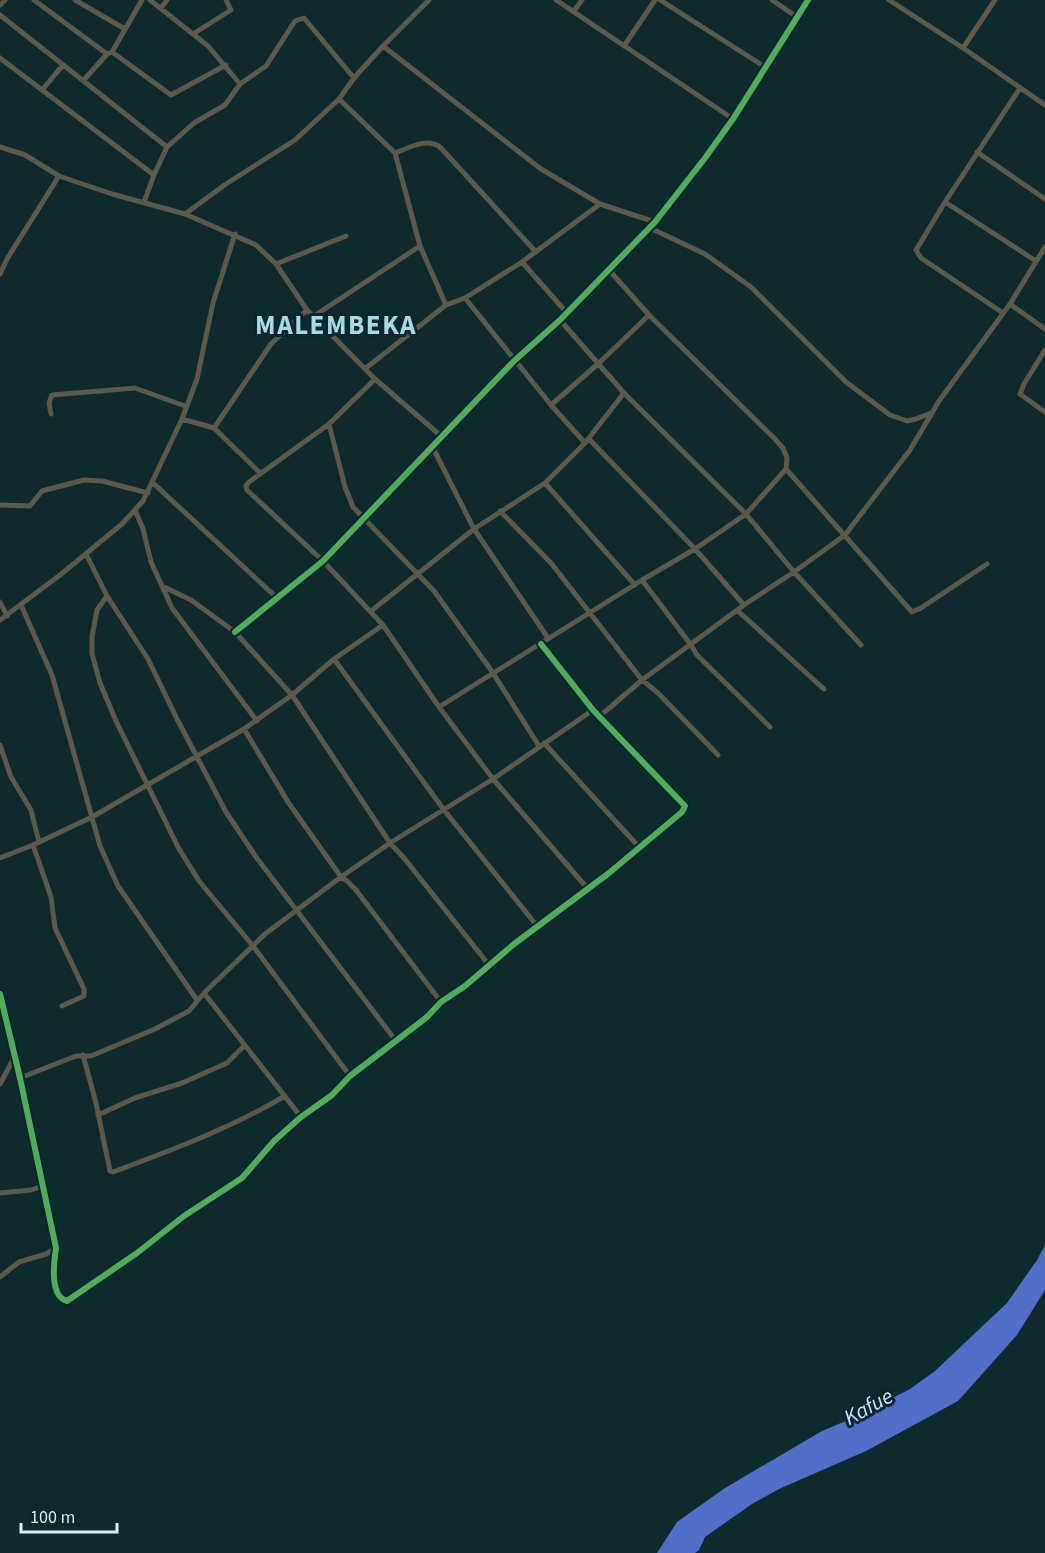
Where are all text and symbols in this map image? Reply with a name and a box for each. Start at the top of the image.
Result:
district label: MALEMBEKA [255,306,417,345]
water label: Kafue [838,1380,899,1433]
scale bar [21,1496,117,1534]
text: 100 m [30,1505,75,1530]

